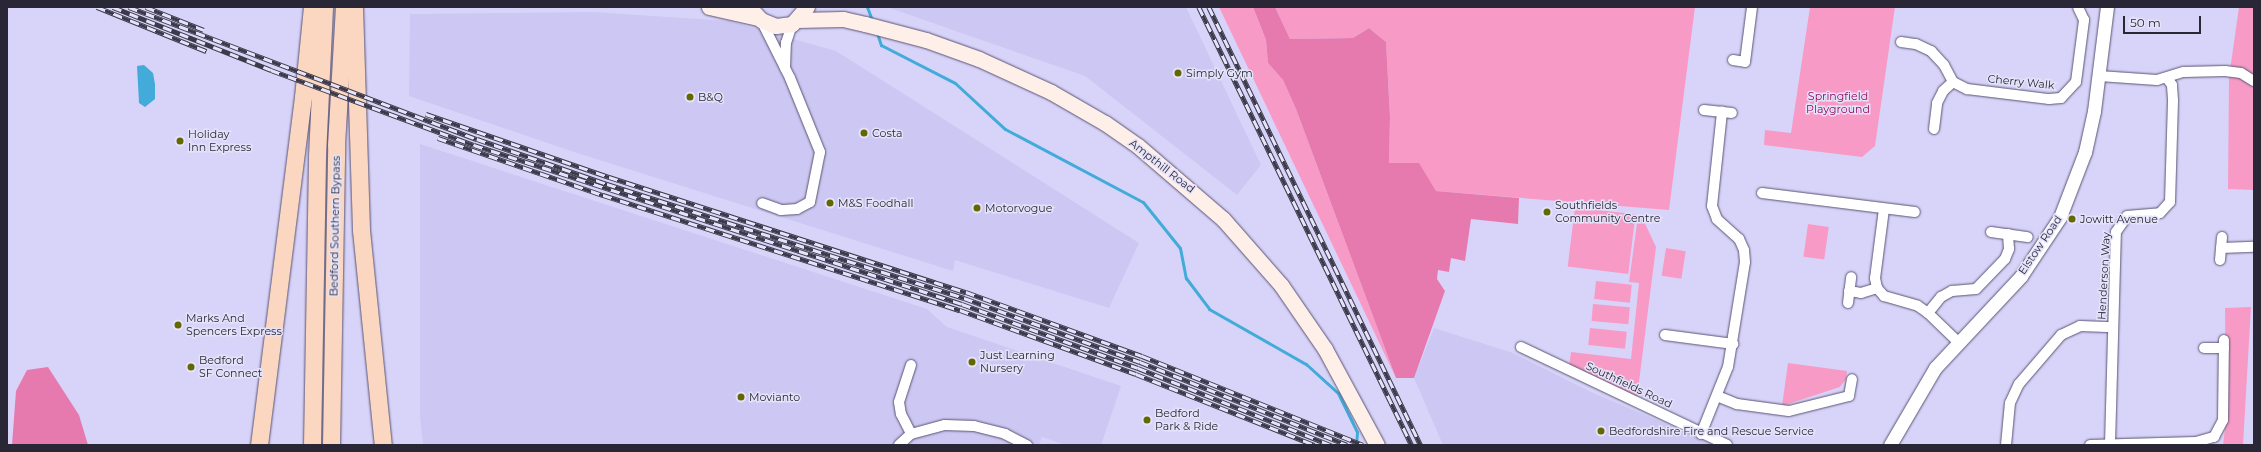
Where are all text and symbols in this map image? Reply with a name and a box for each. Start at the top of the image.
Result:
scale bar [2125,8,2203,34]
text: 50 m [2130,15,2161,30]
place label: Simply Gym [1186,66,1253,80]
marker: Simply Gym [1173,68,1183,78]
street label: Cherry Walk [1987,72,2055,92]
place label: B&Q [698,90,723,104]
park label: Springfield Playground [1806,90,1870,116]
marker: B&Q [685,92,695,102]
place label: Costa [872,126,903,140]
place label: Holiday Inn Express [188,128,251,154]
marker: Costa [859,128,869,138]
marker: Holiday Inn Express [175,136,185,146]
street label: Ampthill Road [1127,136,1197,196]
street label: Bedford Southern Bypass [327,156,343,296]
place label: M&S Foodhall [838,196,913,210]
marker: M&S Foodhall [825,198,835,208]
place label: Southfields Community Centre [1555,199,1660,225]
place label: Motorvogue [985,201,1052,215]
marker: Motorvogue [972,203,982,213]
marker: Southfields Community Centre [1542,207,1552,217]
place label: Jowitt Avenue [2080,212,2158,226]
street label: Elstow Road [2016,213,2064,277]
marker: Jowitt Avenue [2067,214,2077,224]
street label: Henderson Way [2095,232,2113,320]
place label: Marks And Spencers Express [186,312,282,338]
marker: Marks And Spencers Express [173,320,183,330]
place label: Just Learning Nursery [980,349,1055,375]
place label: Bedford SF Connect [199,354,262,380]
marker: Just Learning Nursery [967,357,977,367]
street label: Southfields Road [1584,359,1674,411]
marker: Bedford SF Connect [186,362,196,372]
place label: Movianto [749,390,800,404]
marker: Movianto [736,392,746,402]
place label: Bedford Park & Ride [1155,407,1218,433]
marker: Bedford Park & Ride [1142,415,1152,425]
place label: Bedfordshire Fire and Rescue Service [1609,424,1814,438]
marker: Bedfordshire Fire and Rescue Service [1596,426,1606,436]

